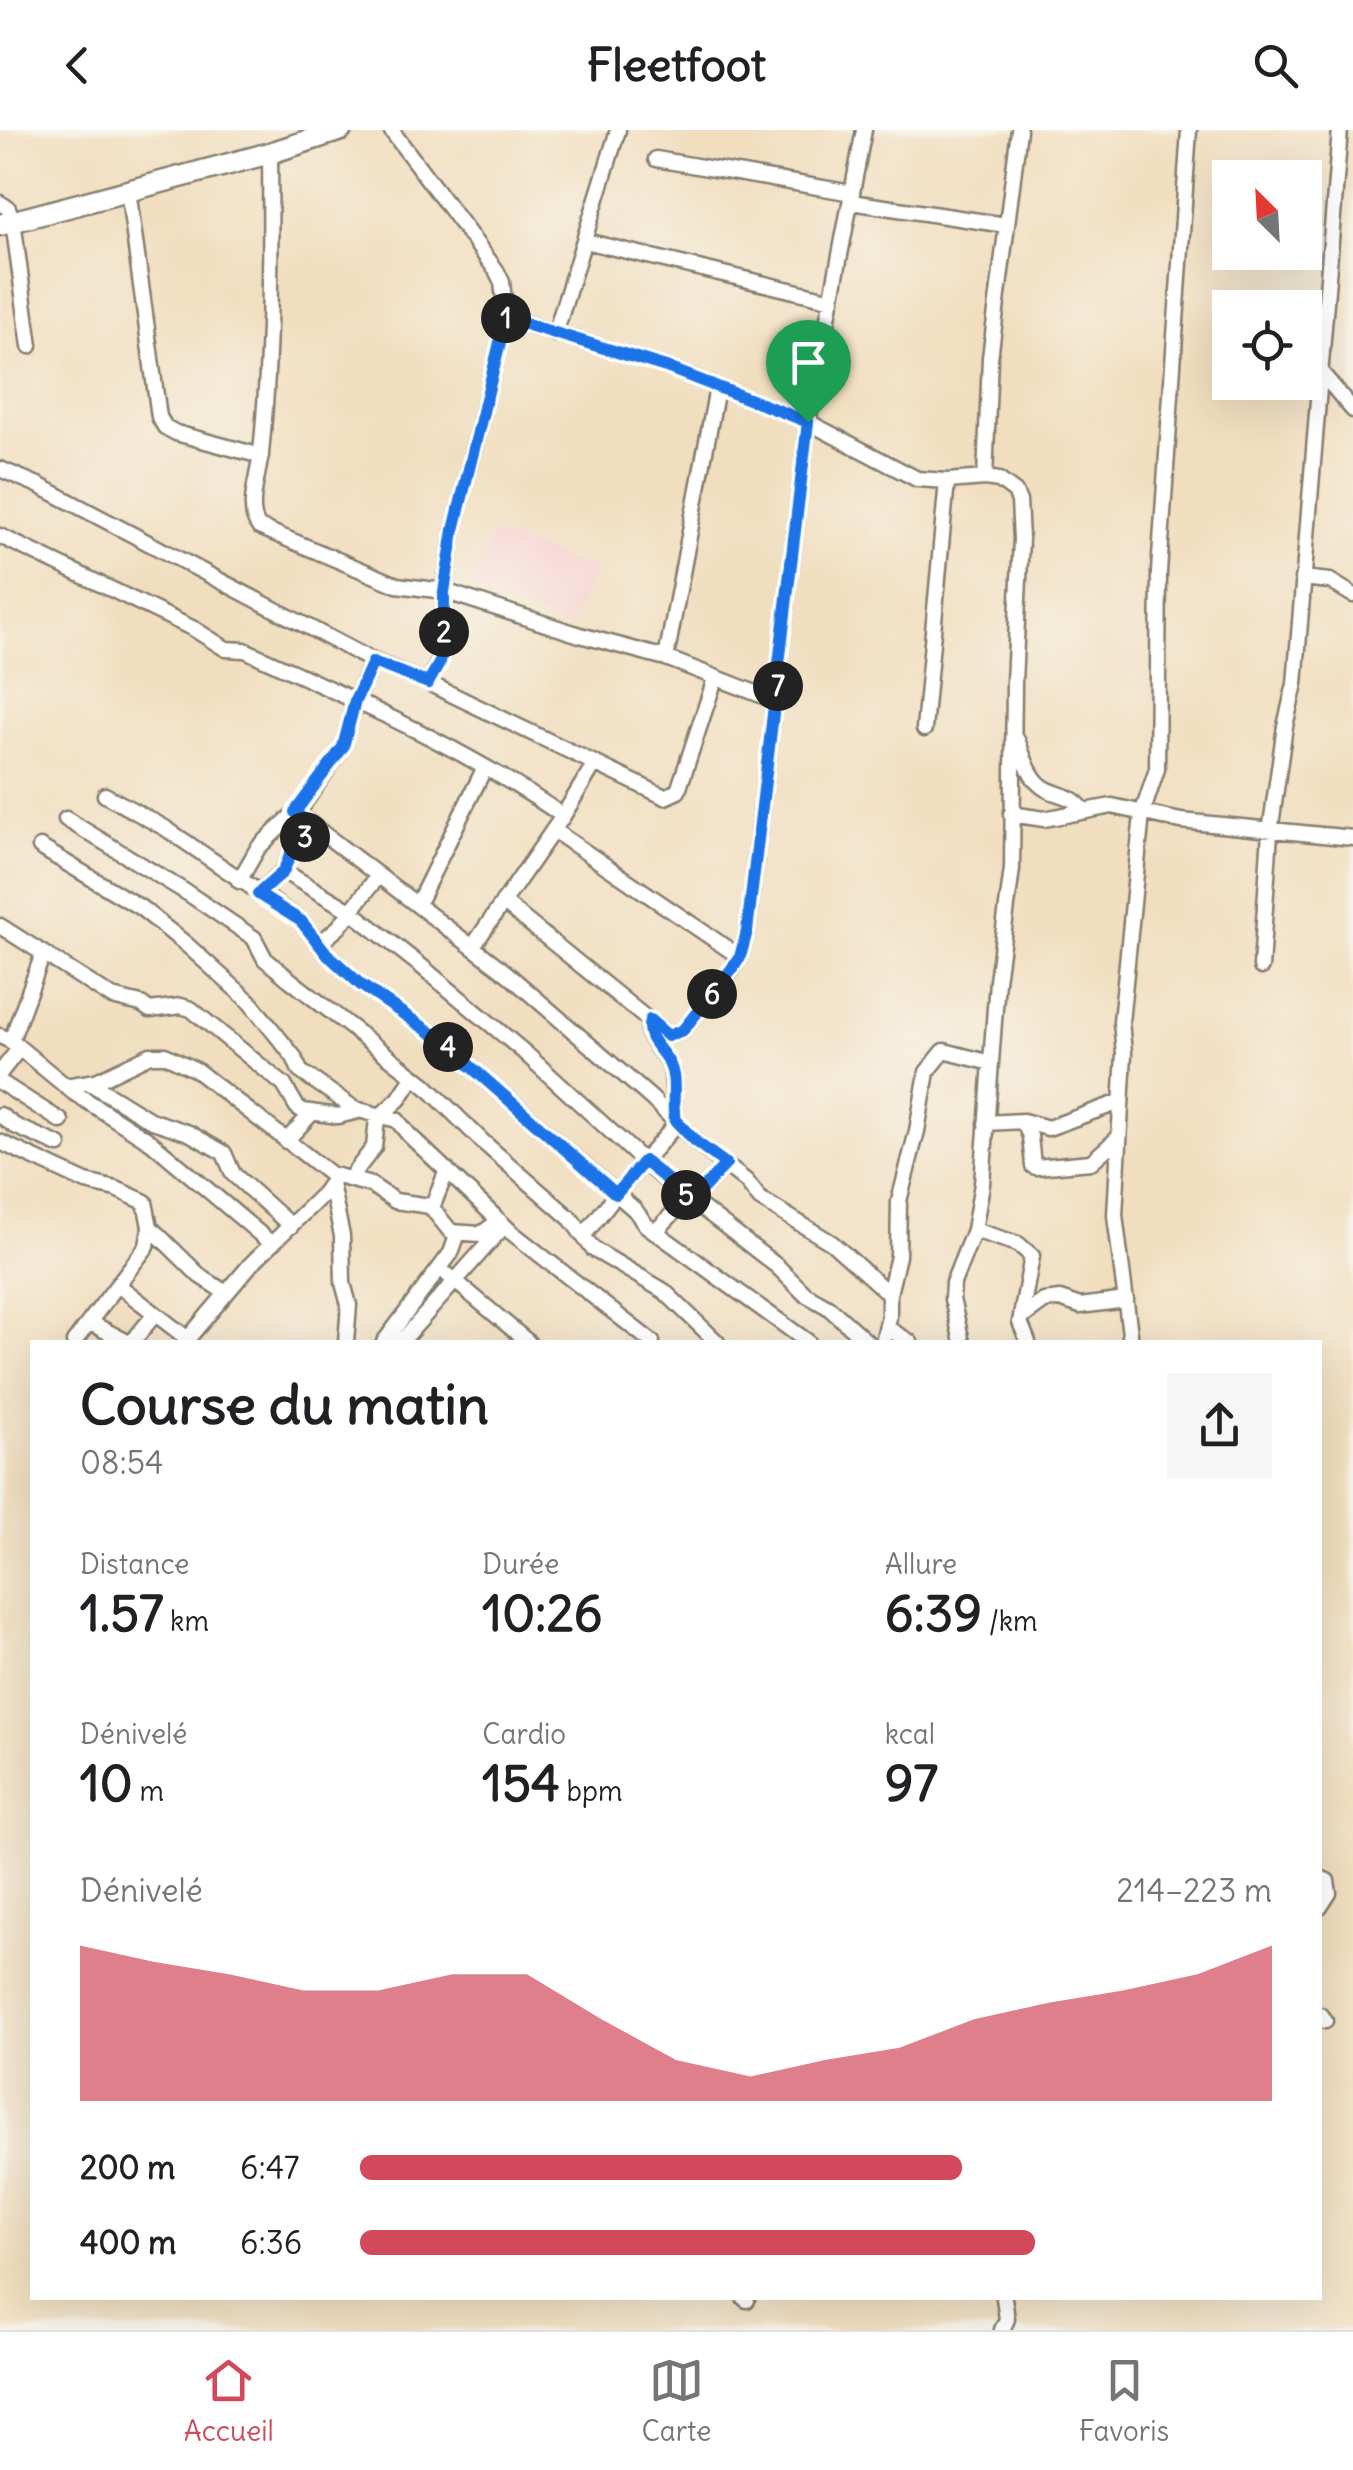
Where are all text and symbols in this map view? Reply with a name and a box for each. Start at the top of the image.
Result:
text: Fleetfoot [587,37,766,93]
icon: back [50,38,105,93]
icon: search [1248,38,1303,93]
north arrow [1212,160,1322,270]
map controls [1212,160,1322,400]
button: locate [1212,290,1322,400]
pin: 1 [481,293,531,343]
text: 1 [500,300,512,336]
pin [766,320,851,423]
icon: arrive [781,335,836,390]
pin: 2 [419,607,469,657]
text: 2 [436,614,452,650]
pin: 7 [753,661,803,711]
text: 7 [771,668,785,704]
pin: 3 [280,812,330,862]
text: 3 [297,819,313,855]
pin: 6 [687,969,737,1019]
text: 6 [704,976,720,1012]
pin: 4 [423,1022,473,1072]
text: 4 [440,1029,456,1065]
pin: 5 [661,1170,711,1220]
text: 5 [678,1177,694,1213]
text: Course du matin [80,1370,489,1439]
button: share [1167,1373,1272,1478]
text: 08:54 [80,1442,164,1483]
text: Distance [80,1546,189,1582]
text: Durée [482,1546,559,1582]
text: Allure [885,1546,957,1582]
text: 1.57 [80,1582,163,1645]
text: 10:26 [482,1582,603,1645]
text: 6:39 [885,1582,982,1645]
text: km [163,1603,209,1639]
text: /km [982,1603,1038,1639]
text: Dénivelé [80,1716,187,1752]
text: Cardio [482,1716,566,1752]
text: kcal [885,1716,935,1752]
text: 10 [80,1752,133,1815]
text: 154 [482,1752,560,1815]
text: 97 [885,1752,938,1815]
text: m [133,1773,164,1809]
text: bpm [560,1773,622,1809]
text: Dénivelé [80,1870,203,1911]
text: 214–223 m [1116,1870,1272,1911]
text: 200 m [80,2147,175,2188]
text: 6:47 [240,2147,300,2188]
text: 400 m [80,2222,176,2263]
text: 6:36 [240,2222,302,2263]
tab: Accueil [184,2353,274,2449]
tab: Carte [641,2353,711,2449]
tab: Favoris [1079,2353,1169,2449]

